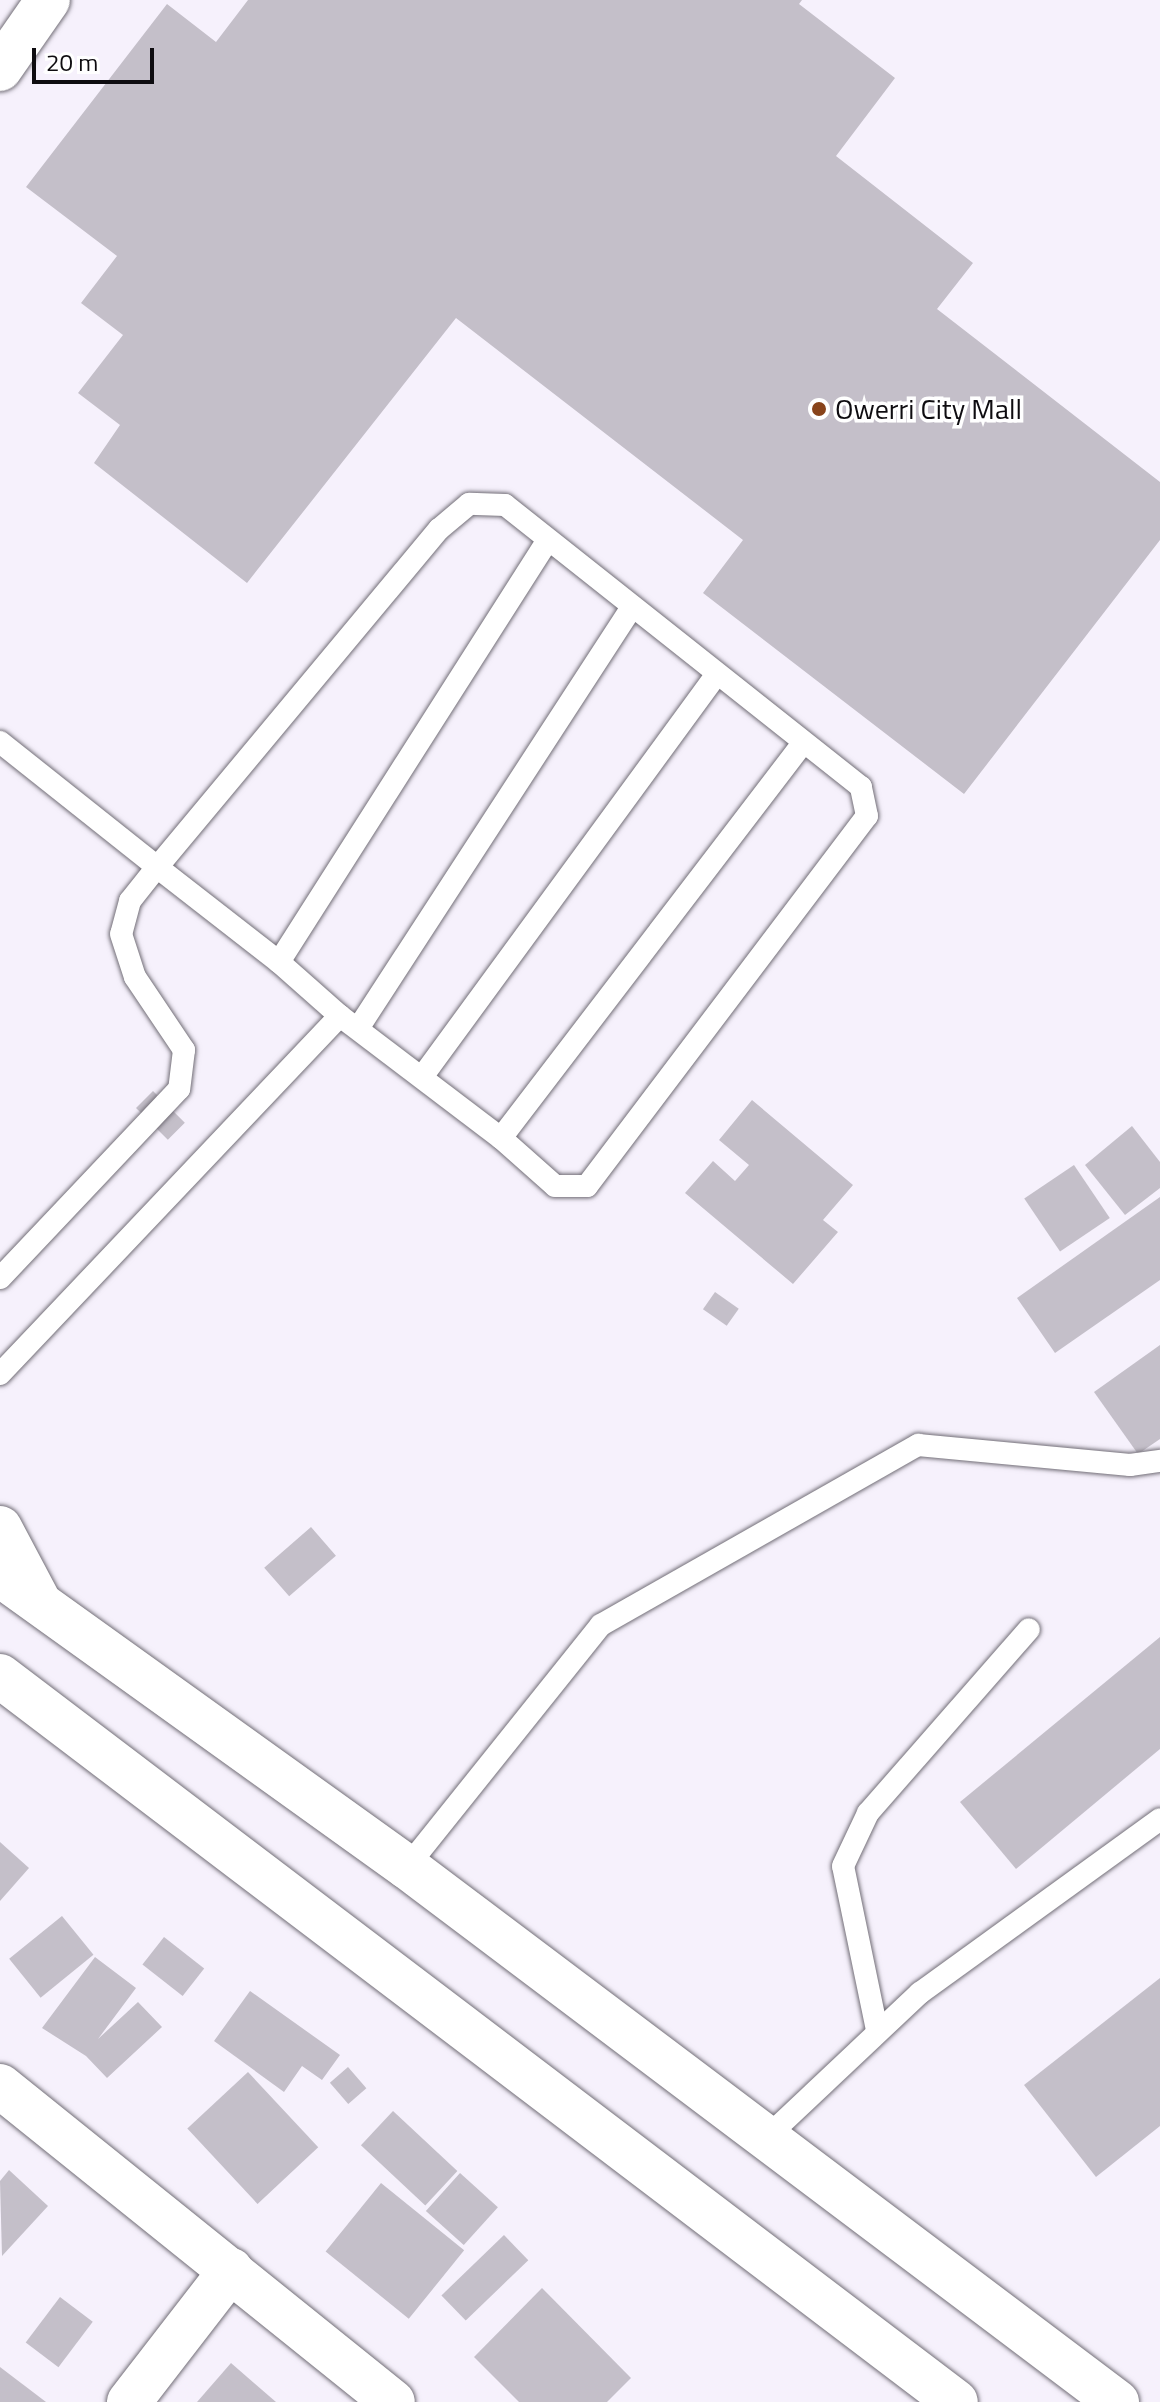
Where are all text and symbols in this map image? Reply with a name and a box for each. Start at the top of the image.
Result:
scale bar [36,32,158,82]
text: 20 m [46,44,98,80]
place label: Owerri City Mall [835,392,1022,426]
marker: Owerri City Mall [810,400,828,418]

